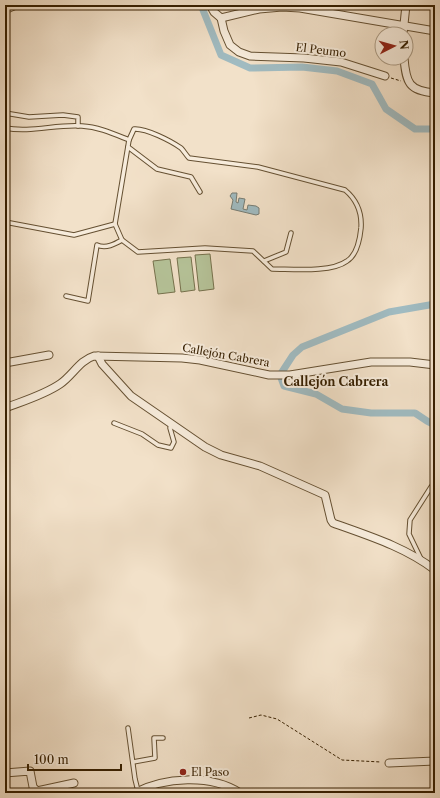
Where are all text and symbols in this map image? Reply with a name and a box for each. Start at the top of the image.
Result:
north arrow [374,26,414,66]
text: N [396,39,411,51]
street label: El Peumo [295,40,347,60]
street label: Callejón Cabrera [181,340,271,370]
district label: Callejón Cabrera [283,374,390,389]
scale bar [28,746,121,772]
text: 100 m [34,752,69,767]
place label: El Paso [191,765,229,779]
marker: El Paso [178,767,188,777]

